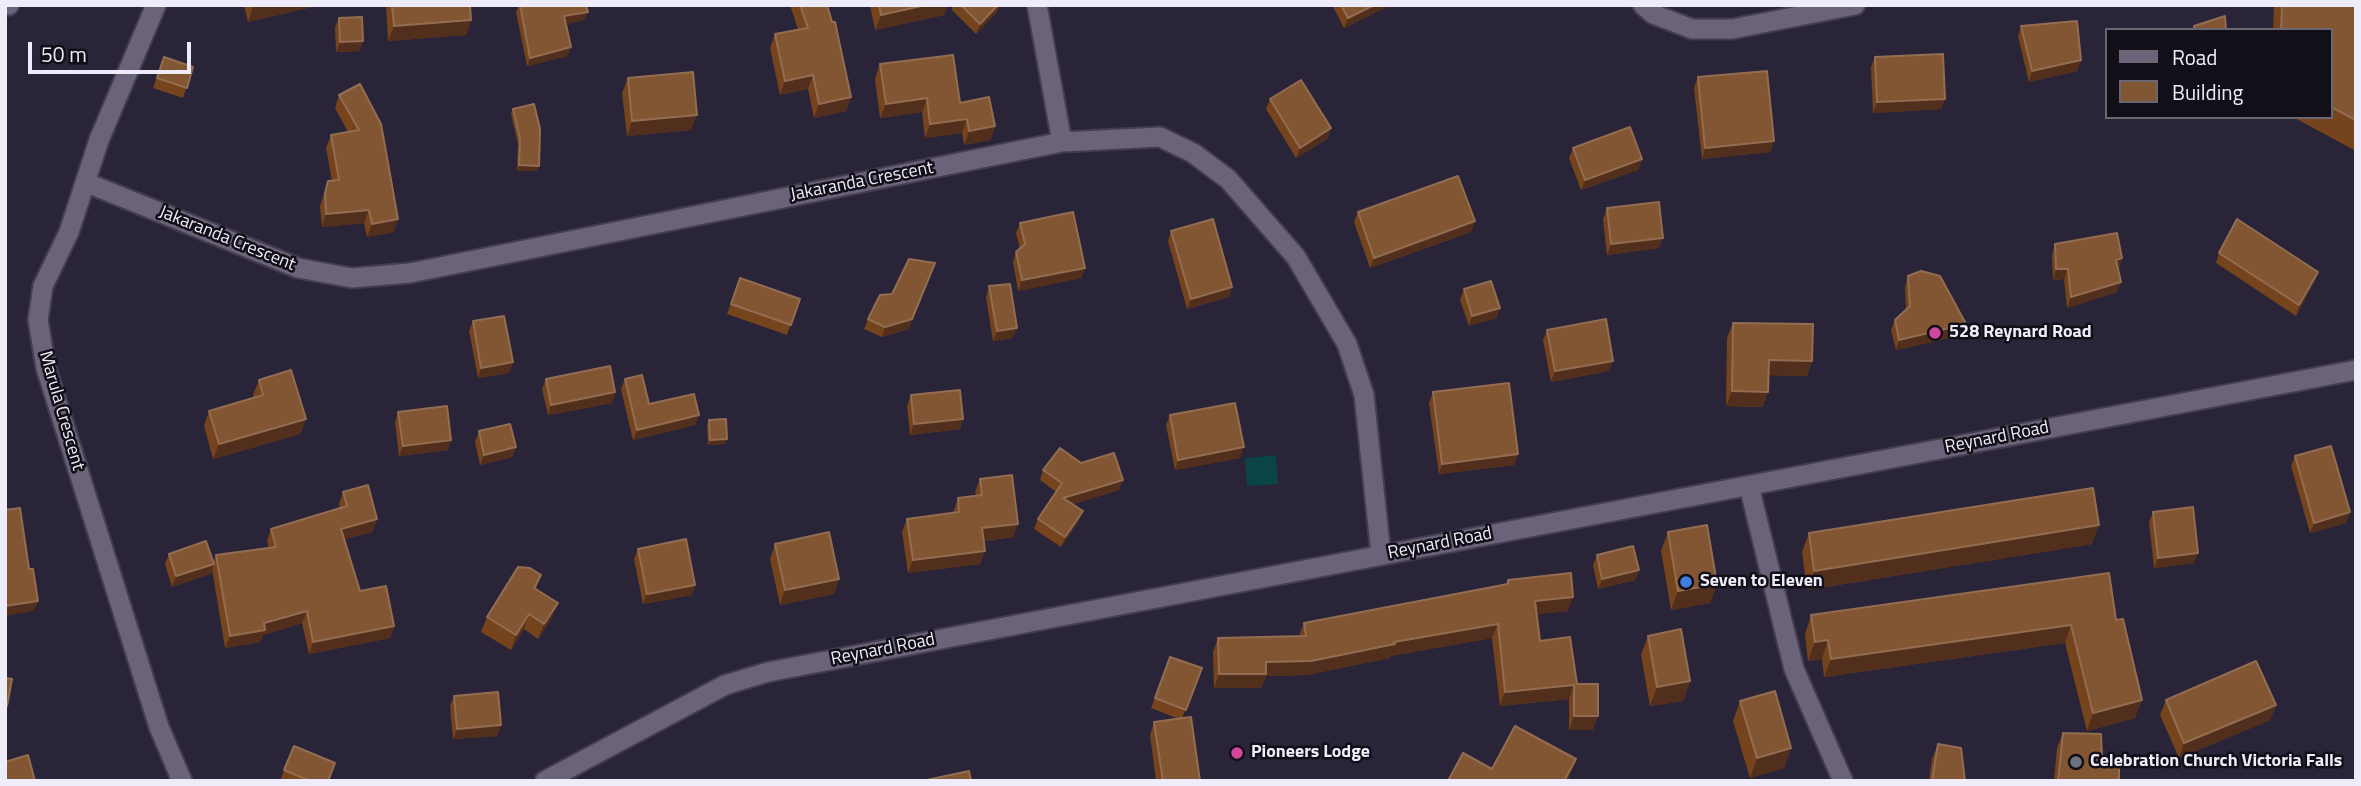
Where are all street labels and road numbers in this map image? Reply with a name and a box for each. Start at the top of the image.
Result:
street label: Jakaranda Crescent [789,158,935,206]
street label: Jakaranda Crescent [156,202,298,276]
street label: Marula Crescent [34,349,88,473]
street label: Reynard Road [1943,417,2051,459]
street label: Reynard Road [1386,523,1494,565]
street label: Reynard Road [829,629,937,671]

